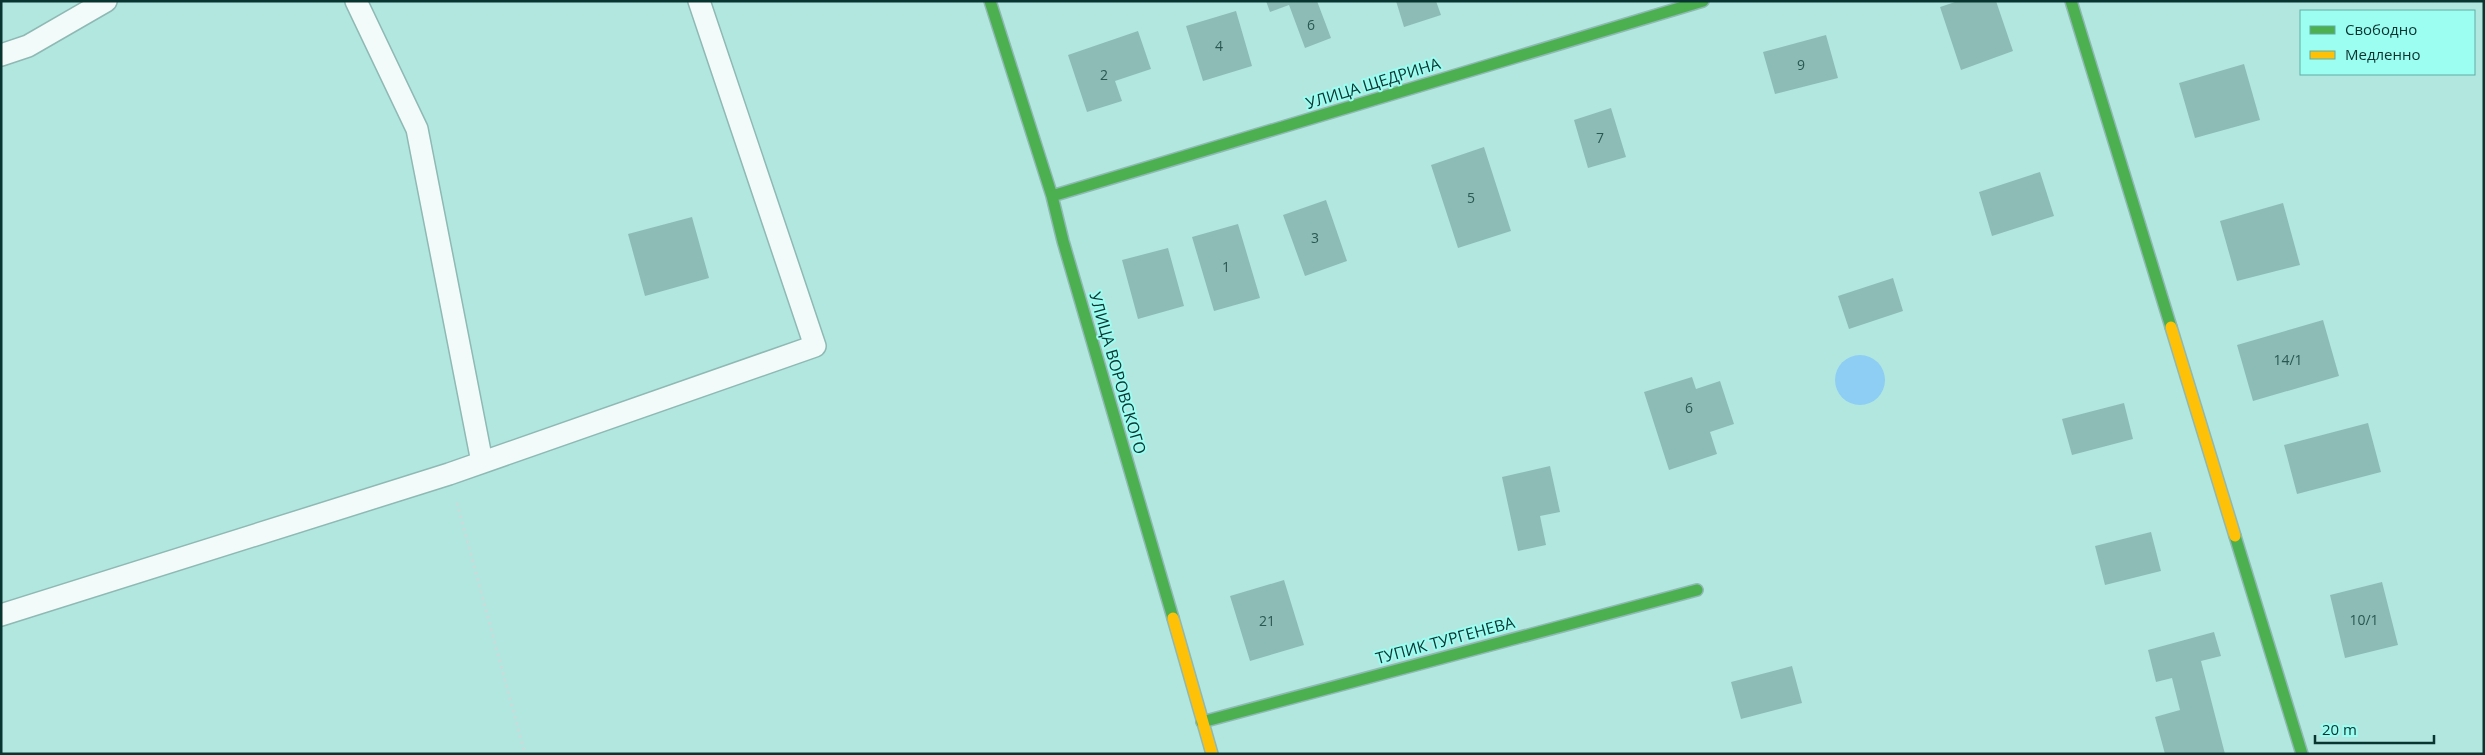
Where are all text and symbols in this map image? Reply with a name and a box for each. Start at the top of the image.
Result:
legend [2300,10,2475,75]
house number: 6 [1307,15,1315,34]
text: Свободно [2345,19,2417,39]
house number: 4 [1215,36,1223,55]
text: Медленно [2345,44,2421,64]
street label: УЛИЦА ЩЕДРИНА [1303,52,1444,114]
house number: 9 [1797,55,1805,74]
house number: 2 [1100,65,1108,84]
house number: 7 [1596,128,1604,147]
house number: 5 [1467,188,1475,207]
house number: 3 [1311,228,1319,247]
house number: 1 [1222,257,1230,276]
street label: УЛИЦА ВОРОВСКОГО [1084,289,1152,457]
house number: 14/1 [2273,350,2303,369]
house number: 6 [1685,398,1693,417]
house number: 10/1 [2349,610,2379,629]
house number: 21 [1259,611,1275,630]
street label: ТУПИК ТУРГЕНЕВА [1373,611,1518,669]
scale bar [2315,712,2434,744]
text: 20 m [2322,719,2357,739]

